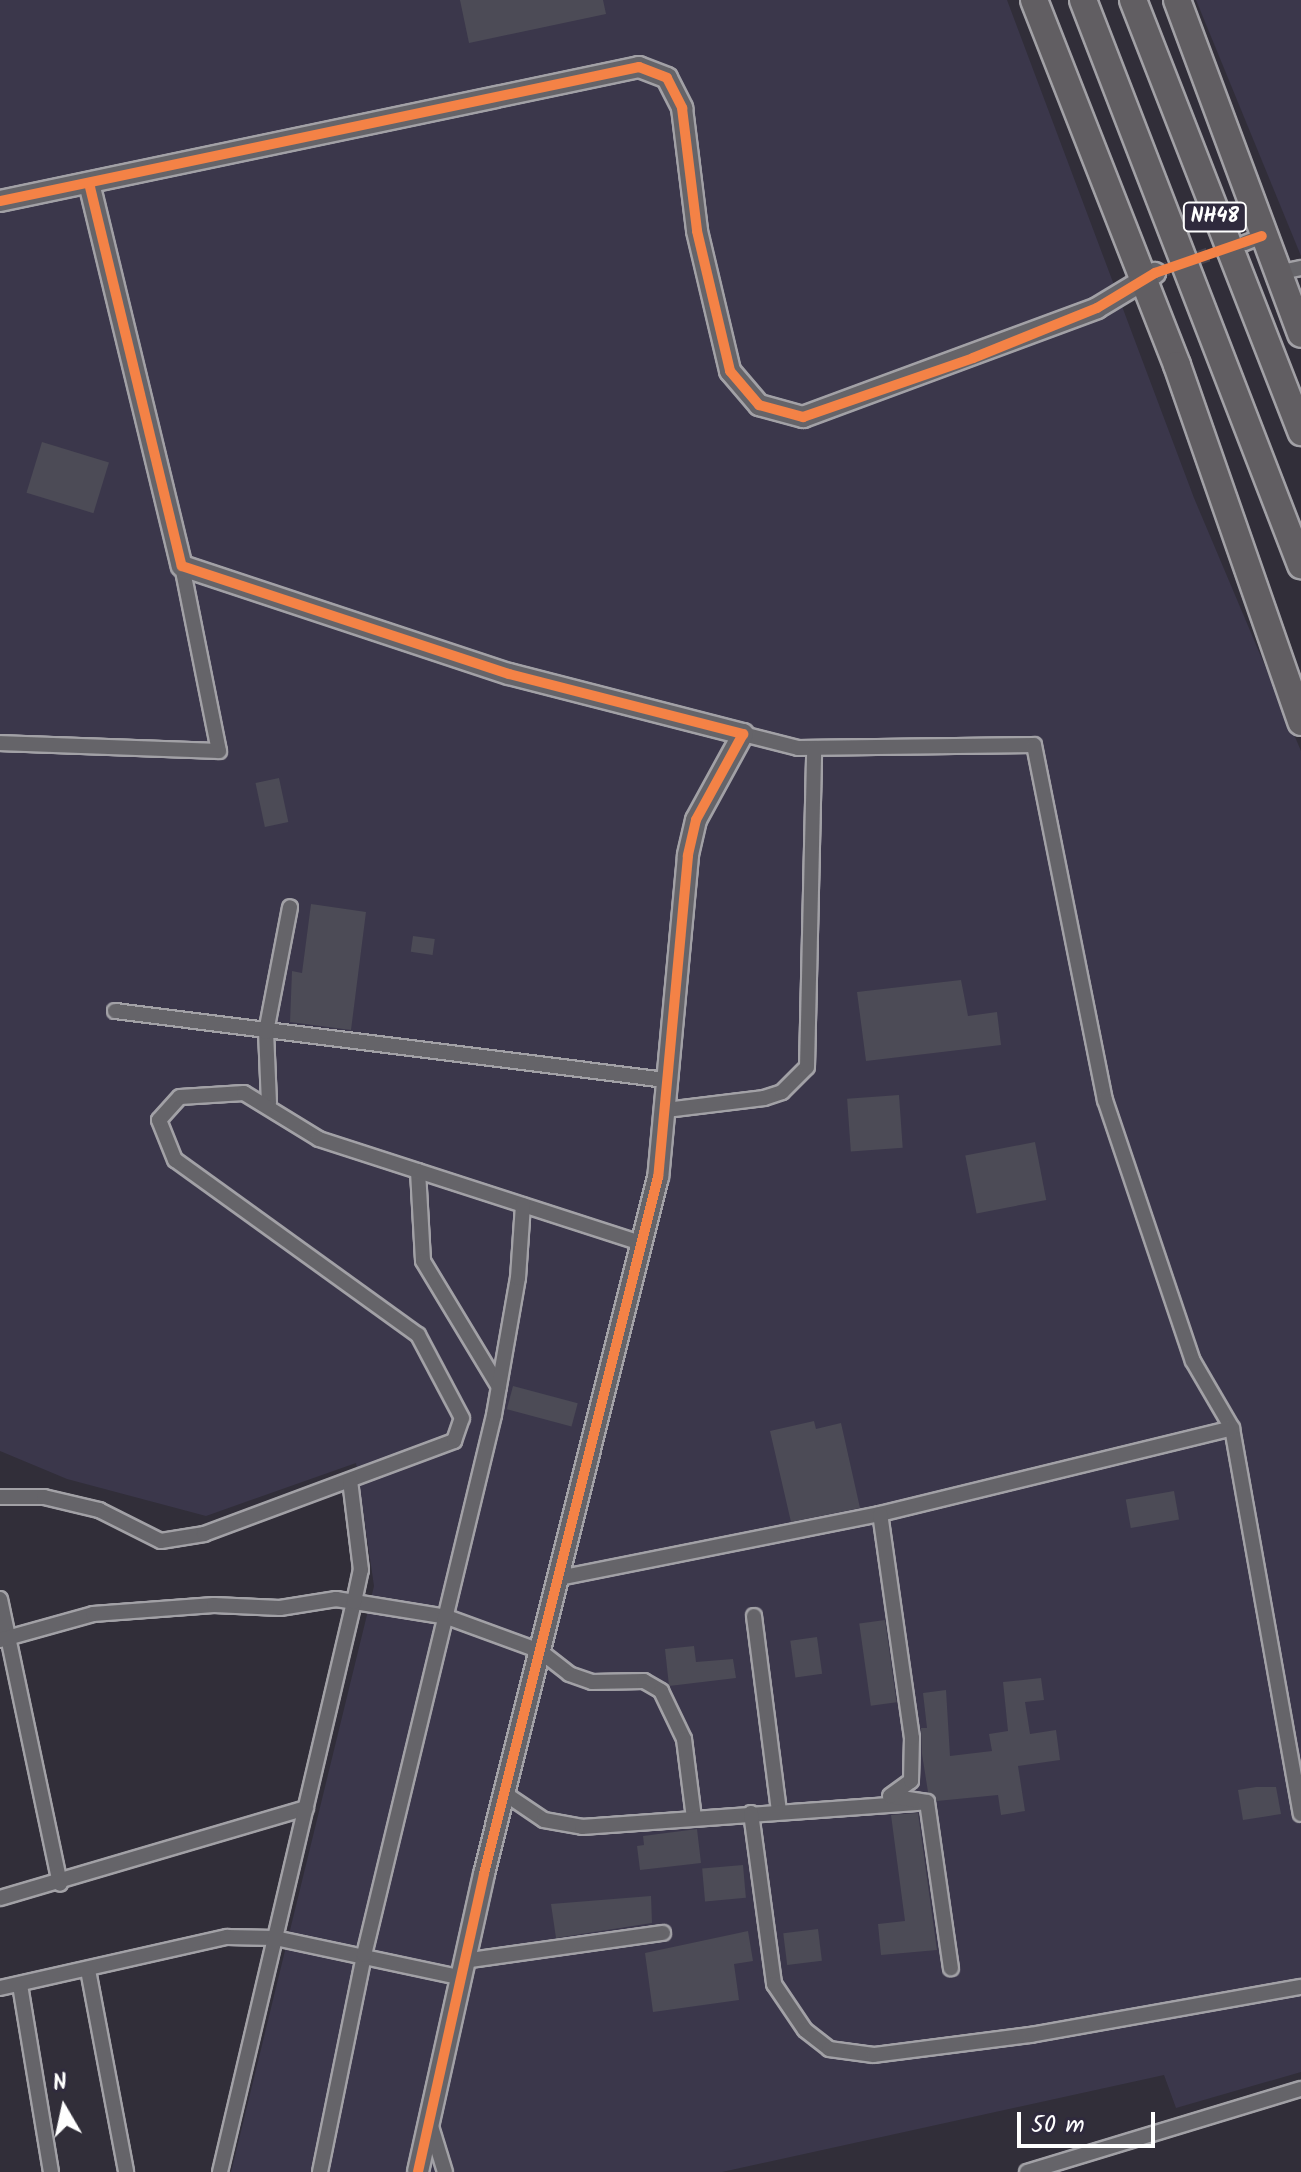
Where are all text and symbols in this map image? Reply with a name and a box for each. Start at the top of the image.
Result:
road number: NH48 [1181,201,1249,233]
text: N [51,2065,70,2102]
north arrow [24,2068,104,2148]
scale bar [1021,2096,1159,2146]
text: 50 m [1031,2106,1085,2145]

